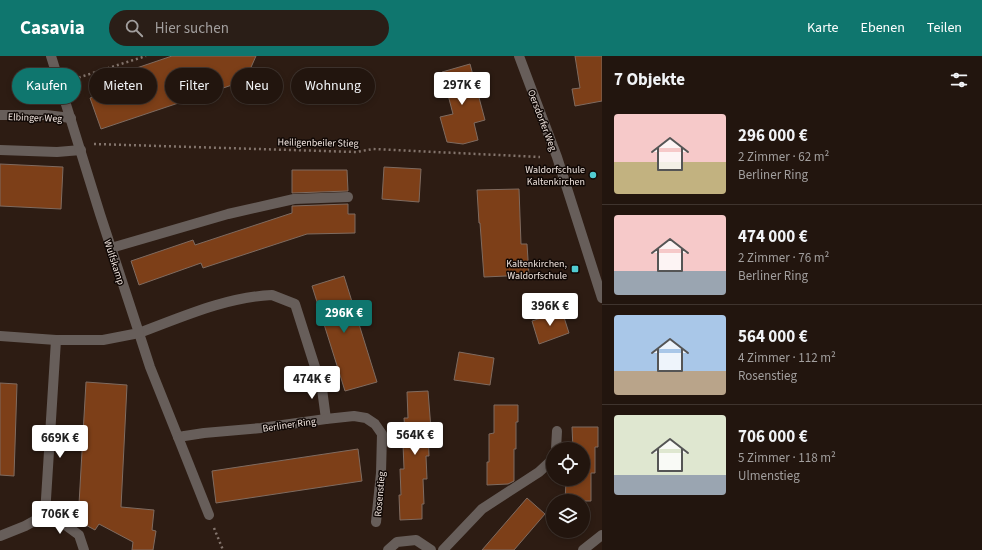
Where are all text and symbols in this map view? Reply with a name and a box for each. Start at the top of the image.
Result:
search box [109,10,389,46]
text: Casavia [20,15,85,42]
icon: search [123,17,145,39]
text: Hier suchen [155,18,229,39]
text: Karte [807,18,839,38]
text: Ebenen [861,18,905,38]
text: Teilen [927,18,962,38]
chip: Kaufen [12,68,81,104]
chip: Mieten [89,68,157,104]
chip: Filter [165,68,223,104]
chip: Neu [231,68,283,104]
chip: Wohnung [291,68,375,104]
text: 7 Objekte [614,68,685,92]
icon: filters [948,69,970,91]
pin: 297K € [429,72,495,106]
text: 297K € [443,76,481,94]
street label: Oersdorfer Weg [524,88,560,153]
street label: Elbinger Weg [8,110,62,126]
text: 296 000 € [738,124,808,148]
icon: home [646,130,694,178]
street label: Heiligenbeiler Stieg [277,135,359,151]
text: 2 Zimmer · 62 m² [738,148,829,166]
place label: Waldorfschule Kaltenkirchen [525,163,585,189]
text: Berliner Ring [738,166,808,184]
marker: Waldorfschule Kaltenkirchen [588,170,598,180]
text: 474 000 € [738,225,808,249]
icon: home [646,231,694,279]
street label: Wulfskamp [100,238,128,287]
text: 2 Zimmer · 76 m² [738,249,829,267]
place label: Kaltenkirchen, Waldorfschule [506,257,567,283]
marker: Kaltenkirchen, Waldorfschule [570,264,580,274]
text: Berliner Ring [738,267,808,285]
pin: 396K € [517,293,583,327]
text: 396K € [531,297,569,315]
pin: 296K € [311,300,377,334]
text: 296K € [325,304,363,322]
text: 564 000 € [738,325,808,349]
icon: home [646,331,694,379]
text: 4 Zimmer · 112 m² [738,349,836,367]
pin: 474K € [279,366,345,400]
text: Rosenstieg [738,367,797,385]
text: 474K € [293,370,331,388]
street label: Berliner Ring [261,414,317,436]
pin: 564K € [382,422,448,456]
pin: 669K € [27,425,93,459]
text: 706 000 € [738,425,808,449]
text: 564K € [396,426,434,444]
text: 669K € [41,429,79,447]
icon: home [646,431,694,479]
map controls [546,442,590,538]
button: locate [546,442,590,486]
text: 5 Zimmer · 118 m² [738,449,836,467]
text: Ulmenstieg [738,467,800,485]
street label: Rosenstieg [371,471,389,517]
button: layers [546,494,590,538]
pin: 706K € [27,501,93,535]
text: 706K € [41,505,79,523]

